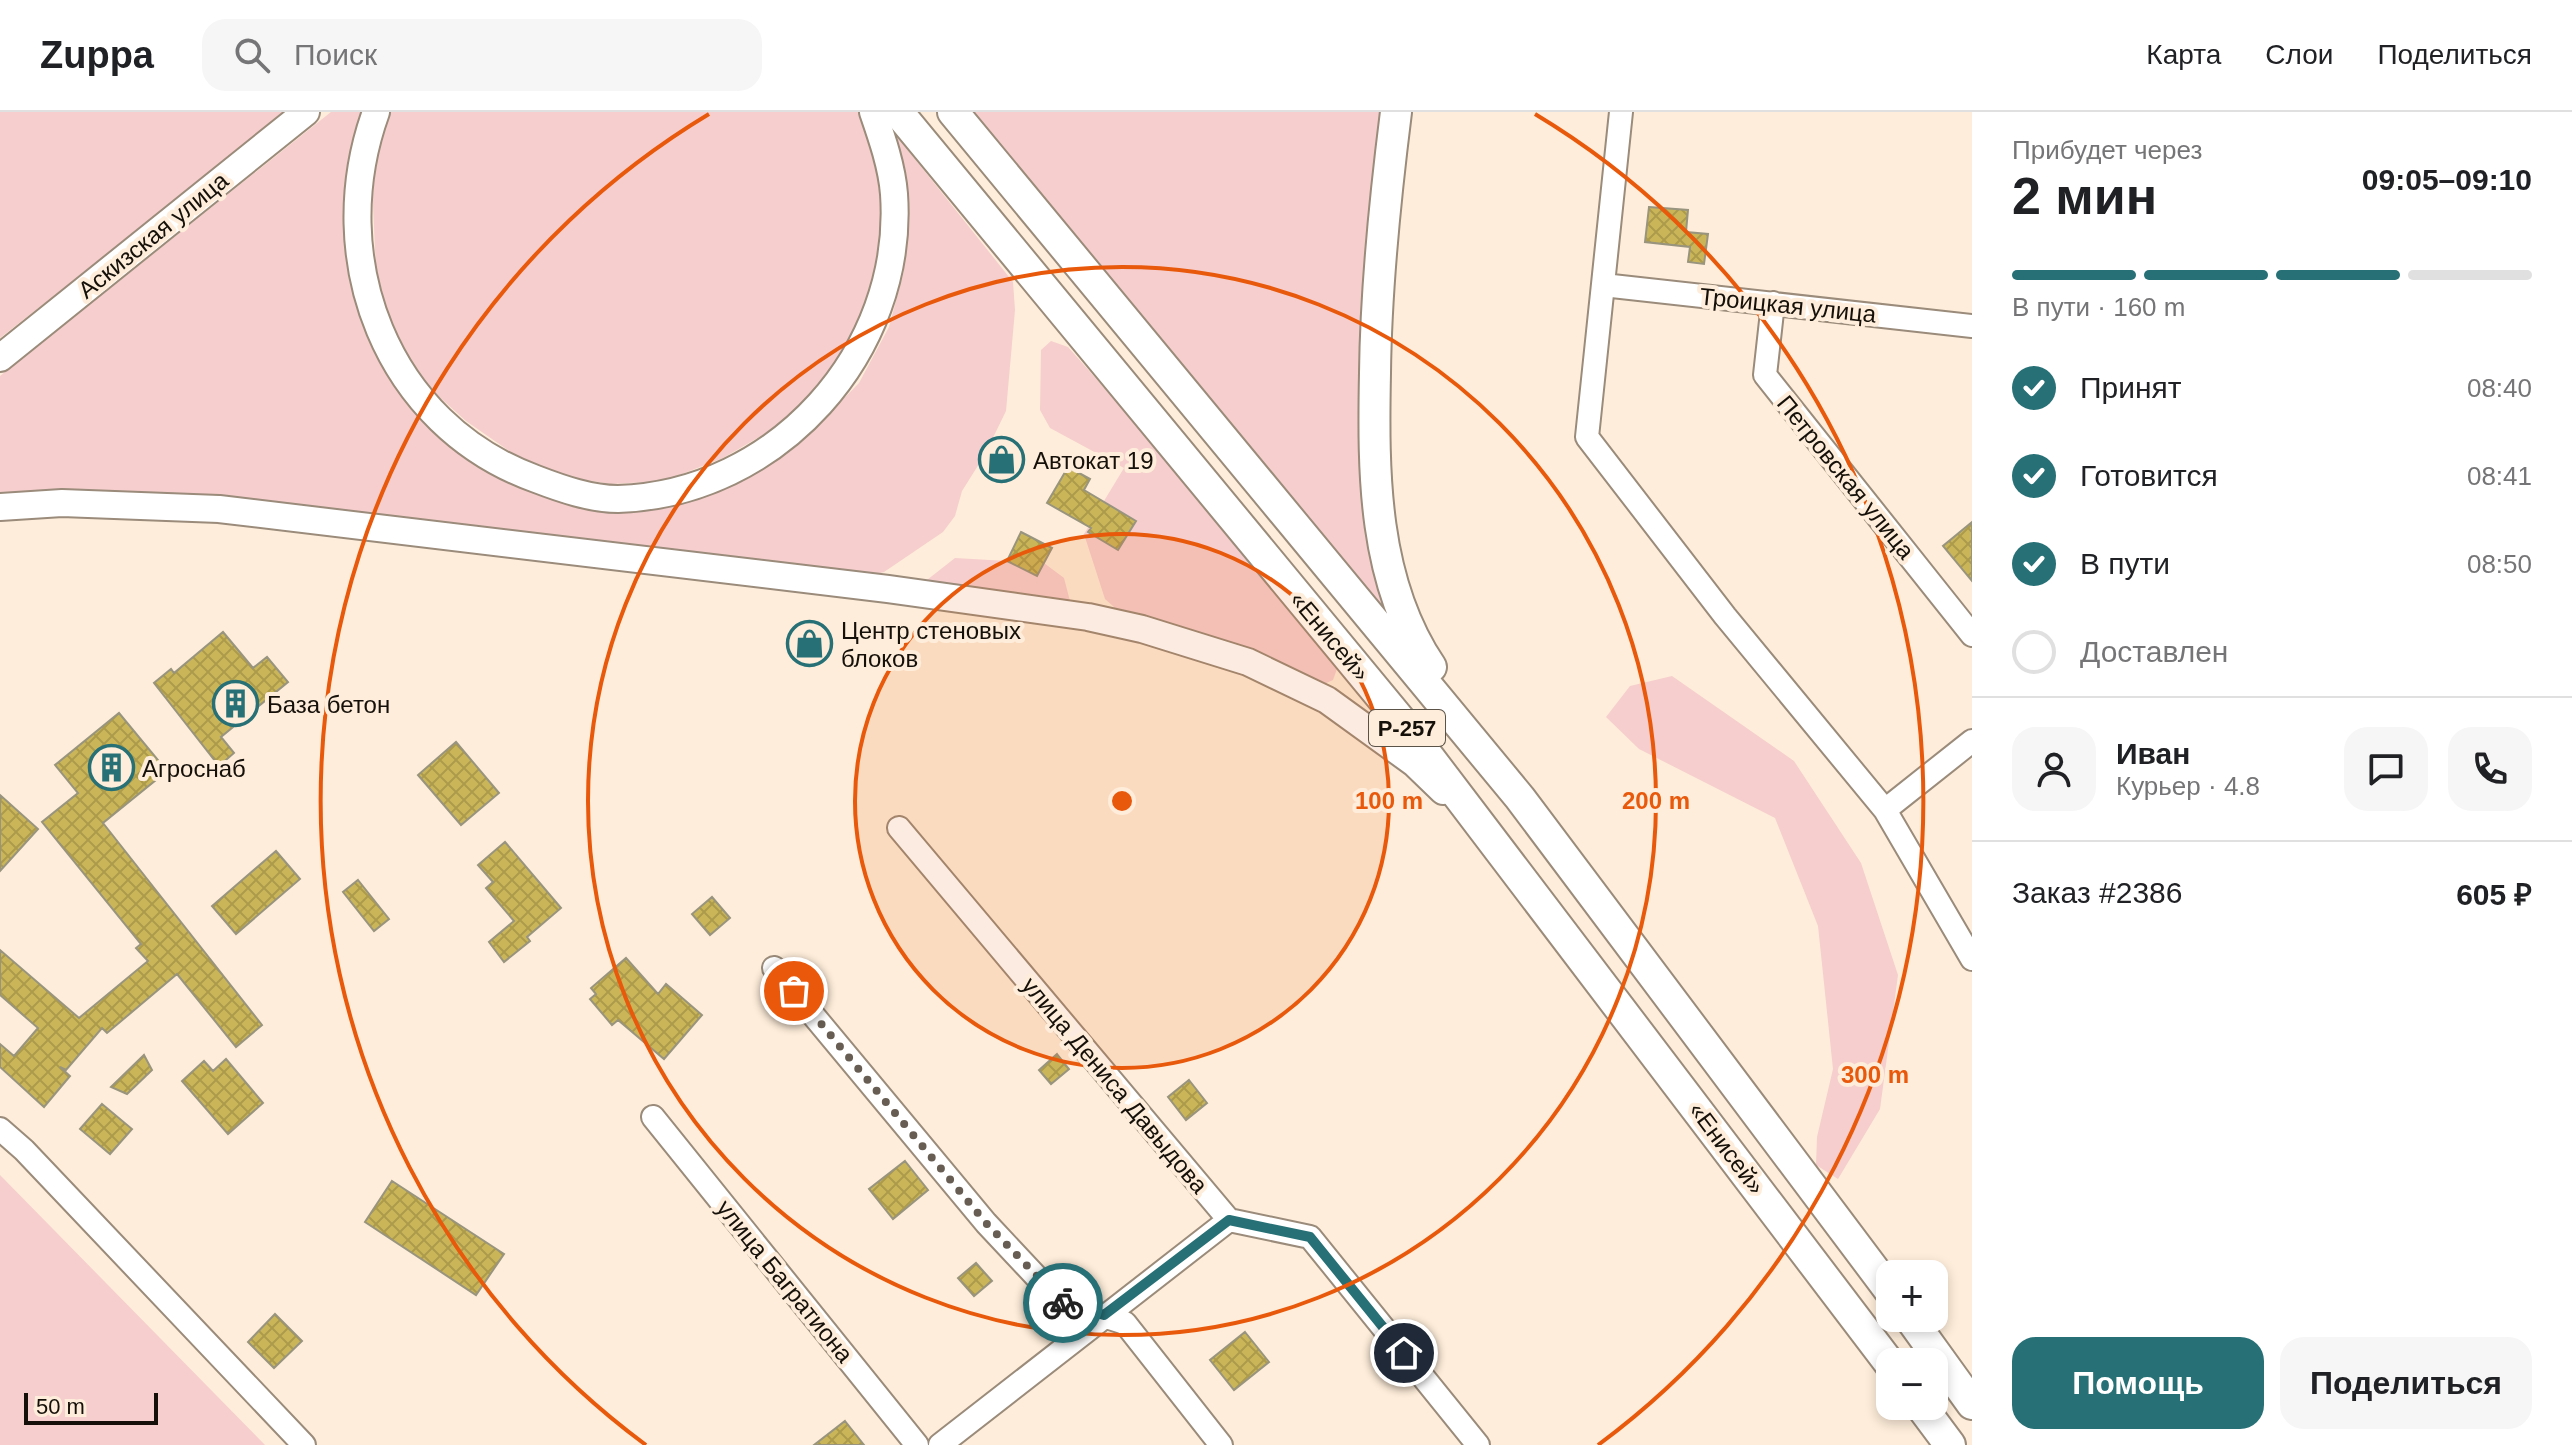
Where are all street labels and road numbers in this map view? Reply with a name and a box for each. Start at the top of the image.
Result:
street label: Аскизская улица [73,166,234,304]
street label: Троицкая улица [1698,282,1878,328]
street label: Петровская улица [1772,390,1920,564]
street label: «Енисей» [1285,586,1375,686]
road number: Р-257 [1369,710,1445,746]
street label: улица Дениса Давыдова [1017,971,1214,1199]
street label: «Енисей» [1684,1097,1770,1199]
street label: улица Багратиона [711,1194,859,1368]

